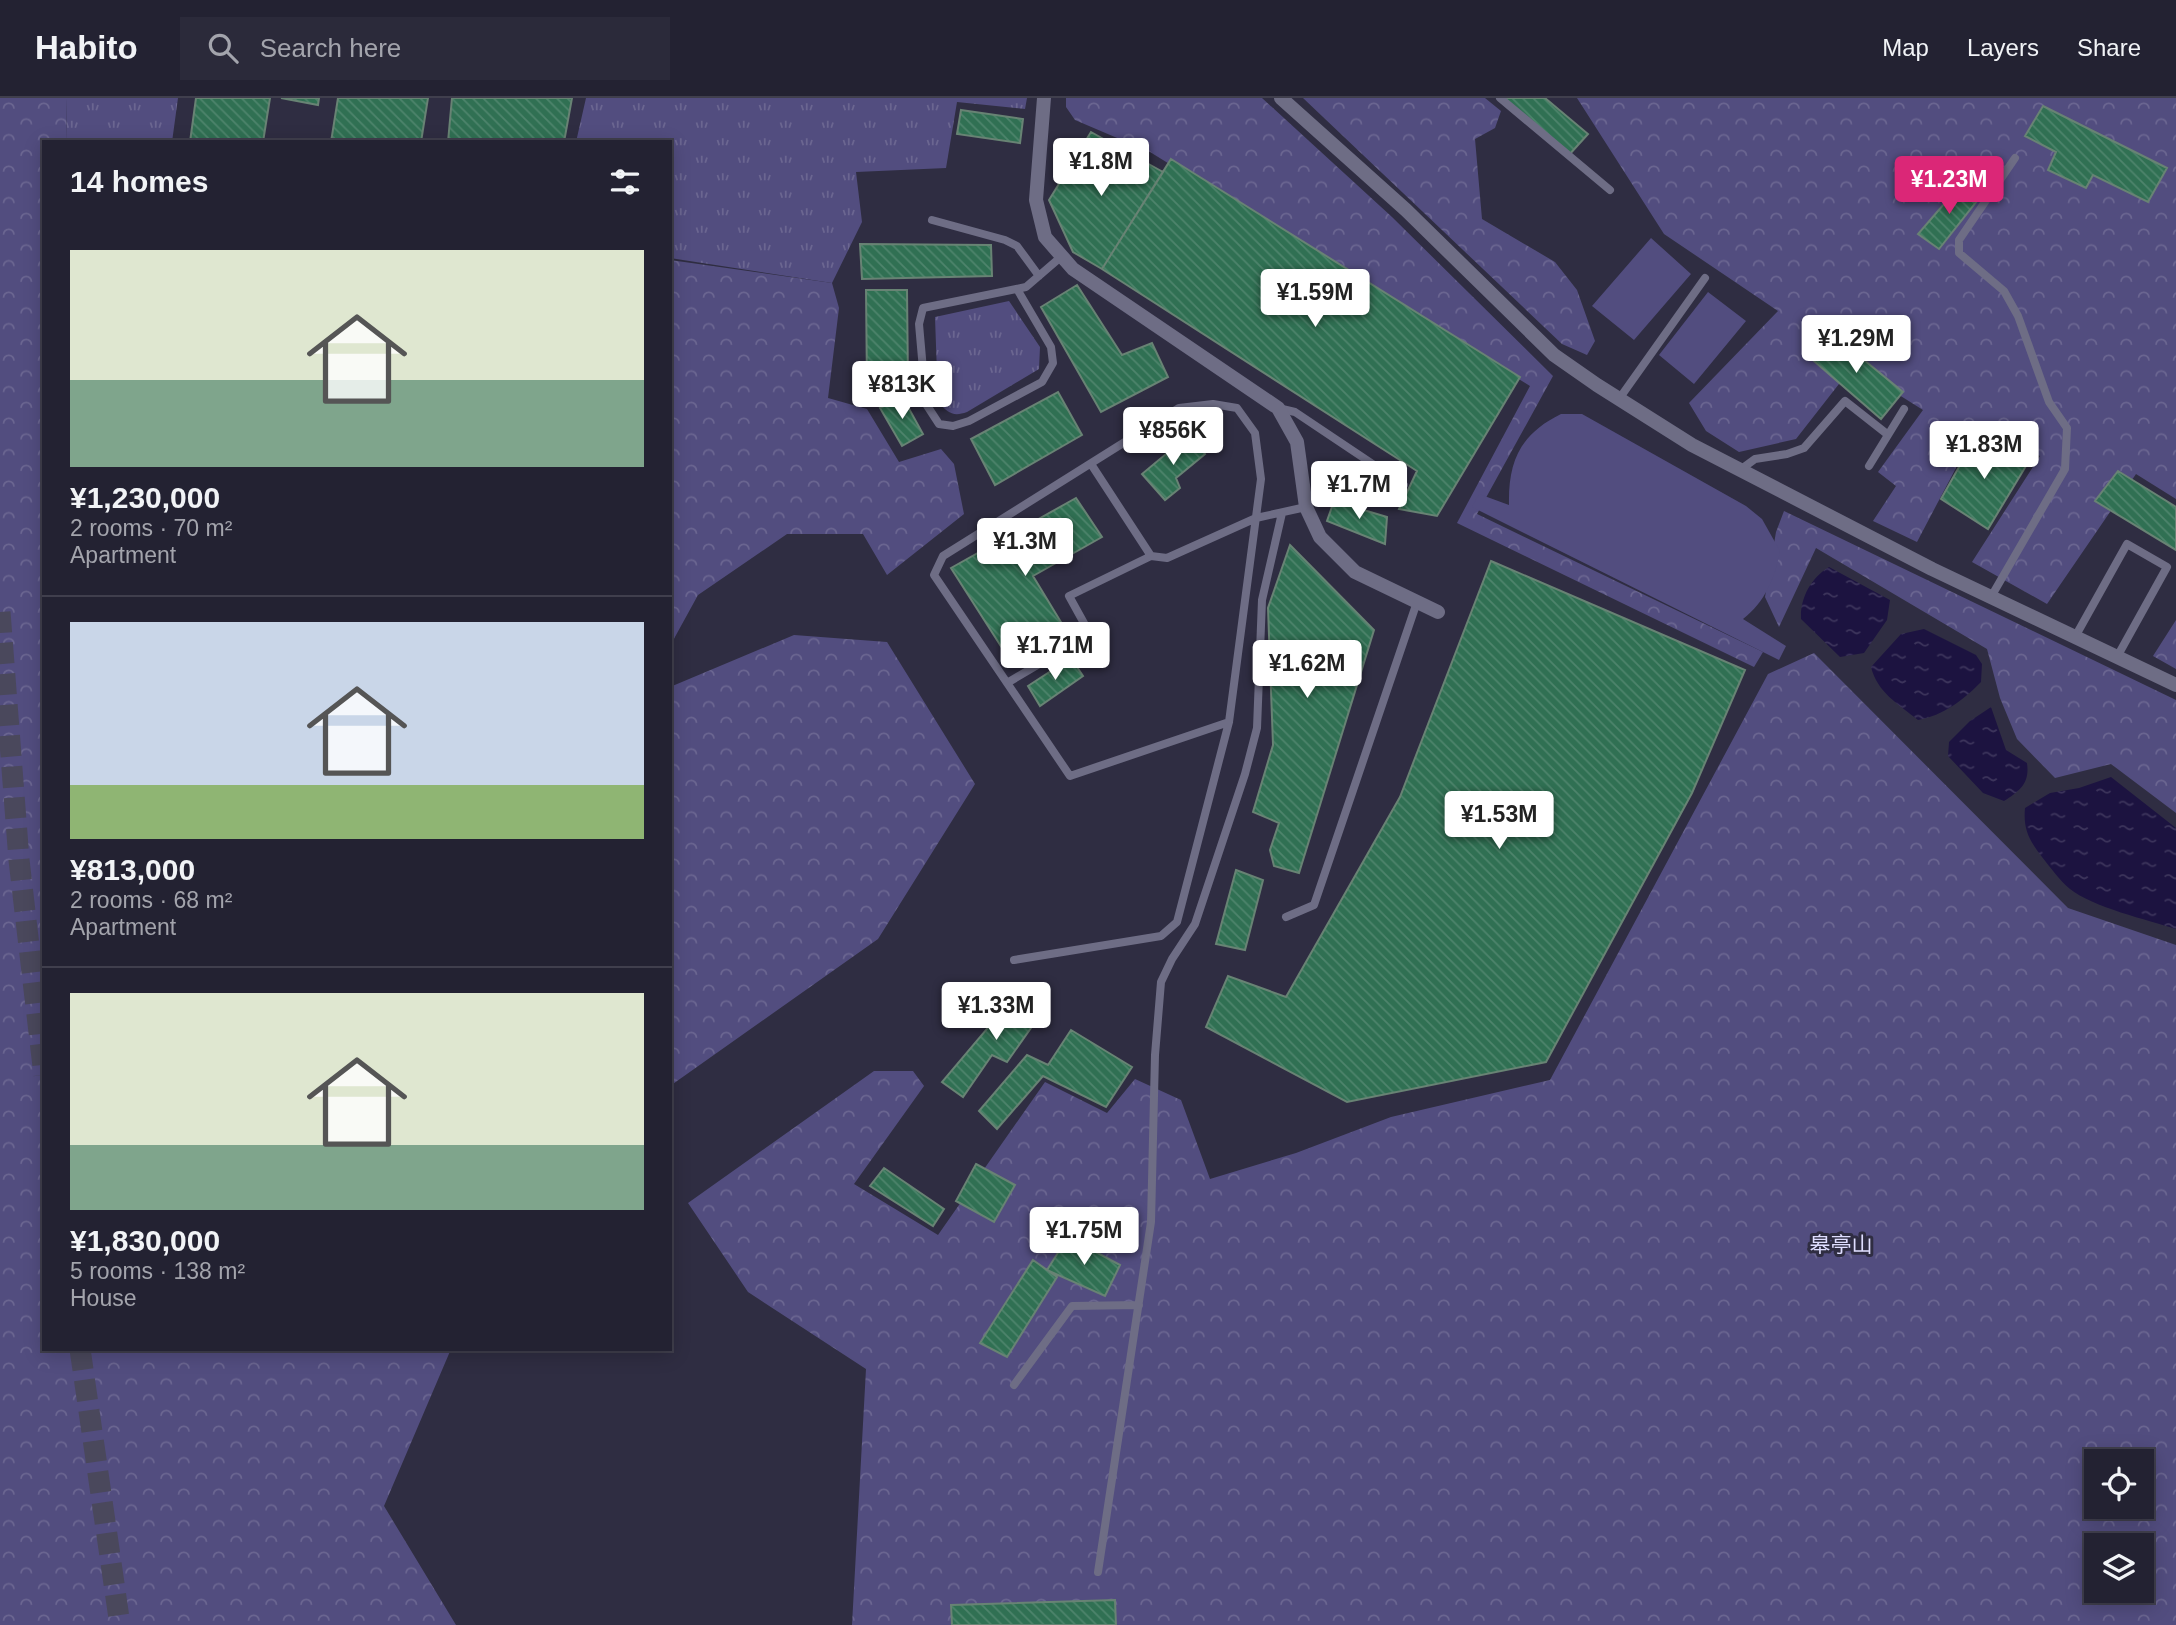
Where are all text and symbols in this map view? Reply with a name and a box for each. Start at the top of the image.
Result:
search box [180,17,670,80]
text: Habito [35,29,138,66]
icon: search [204,29,242,67]
text: Search here [260,33,401,63]
text: Map [1882,34,1929,61]
text: Layers [1967,34,2039,61]
text: Share [2077,34,2141,61]
pin: ¥1.8M [1052,139,1150,198]
text: ¥1.8M [1069,148,1133,174]
pin: ¥1.23M [1892,156,2006,216]
icon: filters [606,163,644,201]
text: 14 homes [70,165,208,198]
text: ¥1.23M [1911,166,1987,192]
pin: ¥1.59M [1258,270,1372,329]
text: ¥1.59M [1277,279,1353,305]
icon: home [294,296,420,422]
pin: ¥1.29M [1799,316,1913,375]
text: ¥1.29M [1818,325,1894,351]
pin: ¥813K [853,362,951,421]
text: ¥813K [868,371,936,397]
pin: ¥856K [1124,408,1222,467]
text: ¥856K [1139,417,1207,443]
pin: ¥1.83M [1927,422,2041,481]
text: ¥1.83M [1946,431,2022,457]
pin: ¥1.7M [1310,462,1408,521]
text: ¥1.7M [1327,471,1391,497]
text: ¥1,230,000 [70,481,220,514]
text: 2 rooms · 70 m² [70,515,232,541]
pin: ¥1.3M [976,518,1074,578]
text: ¥1.3M [993,528,1057,554]
text: Apartment [70,542,176,568]
pin: ¥1.71M [998,622,1112,682]
text: ¥1.71M [1017,632,1093,658]
pin: ¥1.62M [1250,640,1364,700]
text: ¥1.62M [1269,650,1345,676]
icon: home [294,668,420,794]
pin: ¥1.53M [1442,792,1556,851]
text: ¥1.53M [1461,801,1537,827]
text: ¥813,000 [70,853,195,886]
text: 2 rooms · 68 m² [70,887,232,913]
text: Apartment [70,914,176,940]
pin: ¥1.33M [939,982,1053,1042]
text: ¥1.33M [958,992,1034,1018]
icon: home [294,1039,420,1165]
pin: ¥1.75M [1027,1208,1141,1267]
text: ¥1.75M [1046,1217,1122,1243]
text: ¥1,830,000 [70,1224,220,1257]
park label: 皋亭山 [1810,1233,1873,1256]
text: 5 rooms · 138 m² [70,1258,245,1284]
text: House [70,1285,136,1311]
map controls [2084,1449,2154,1603]
button: locate [2084,1449,2154,1519]
button: layers [2084,1533,2154,1603]

